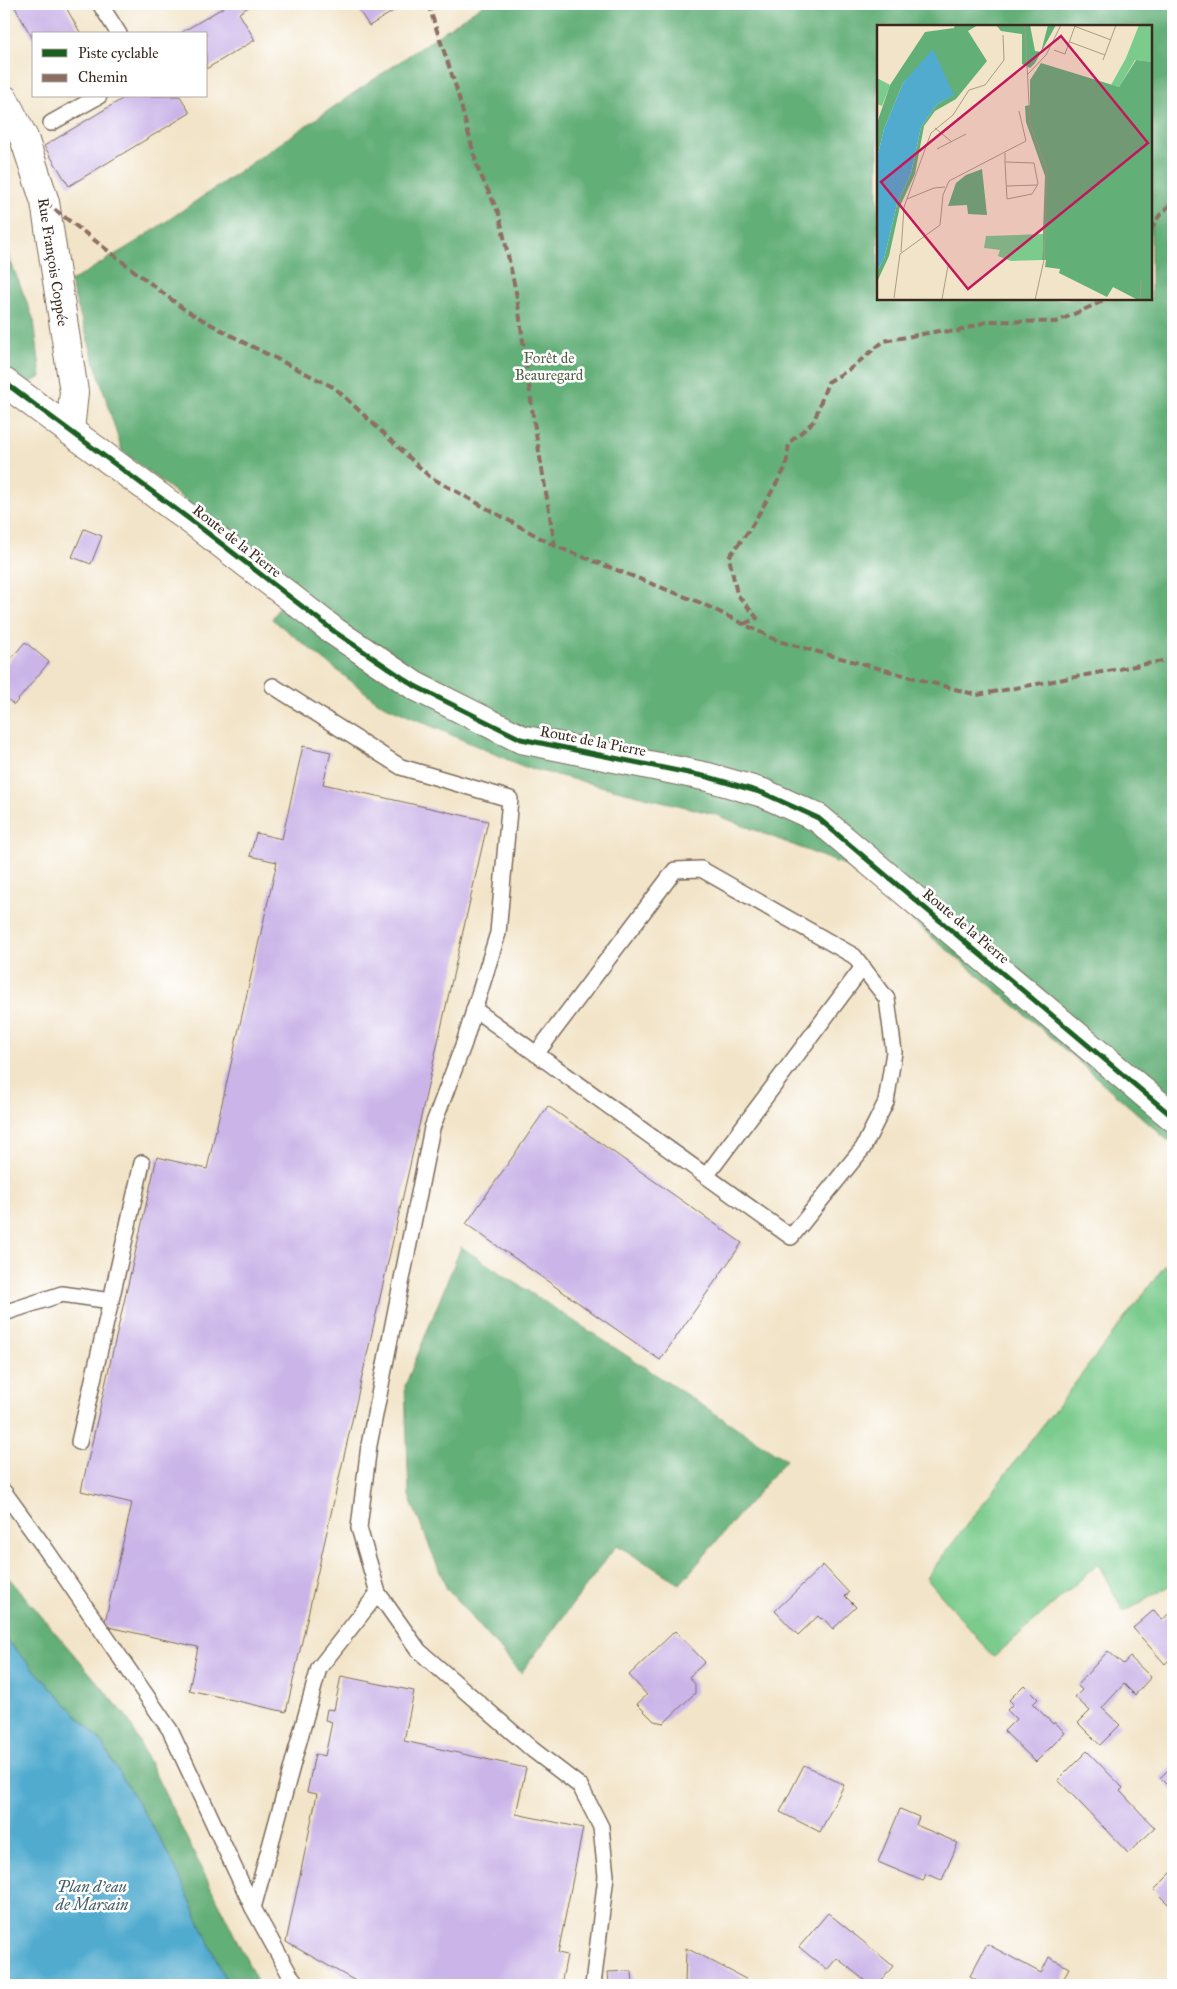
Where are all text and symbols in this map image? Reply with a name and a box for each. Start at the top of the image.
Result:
inset map [877,25,1152,300]
legend [32,32,208,98]
text: Piste cyclable [78,44,158,62]
text: Chemin [78,68,128,86]
street label: Rue François Coppée [34,197,72,327]
park label: Forêt de Beauregard [515,349,584,384]
street label: Route de la Pierre [189,501,285,581]
street label: Route de la Pierre [538,722,648,760]
street label: Route de la Pierre [919,884,1013,968]
water label: Plan d'eau de Marsain [55,1877,129,1914]

